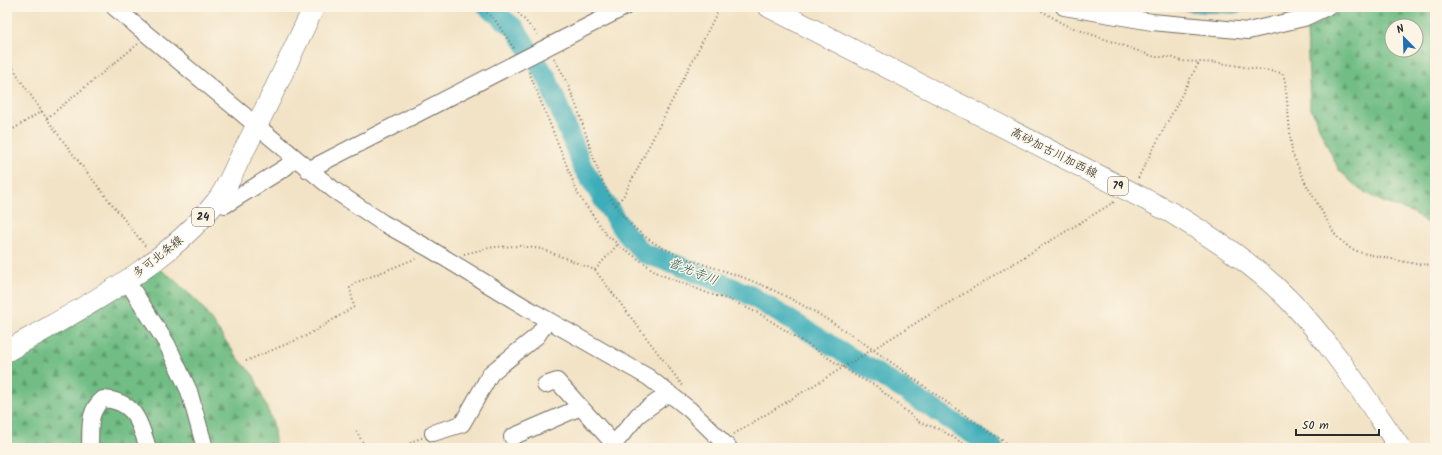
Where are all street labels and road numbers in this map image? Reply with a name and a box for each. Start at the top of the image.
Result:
street label: 高砂加古川加西線 [1007,123,1101,183]
road number: 79 [1108,177,1128,195]
road number: 24 [192,208,214,226]
street label: 多可北条線 [129,231,187,283]

